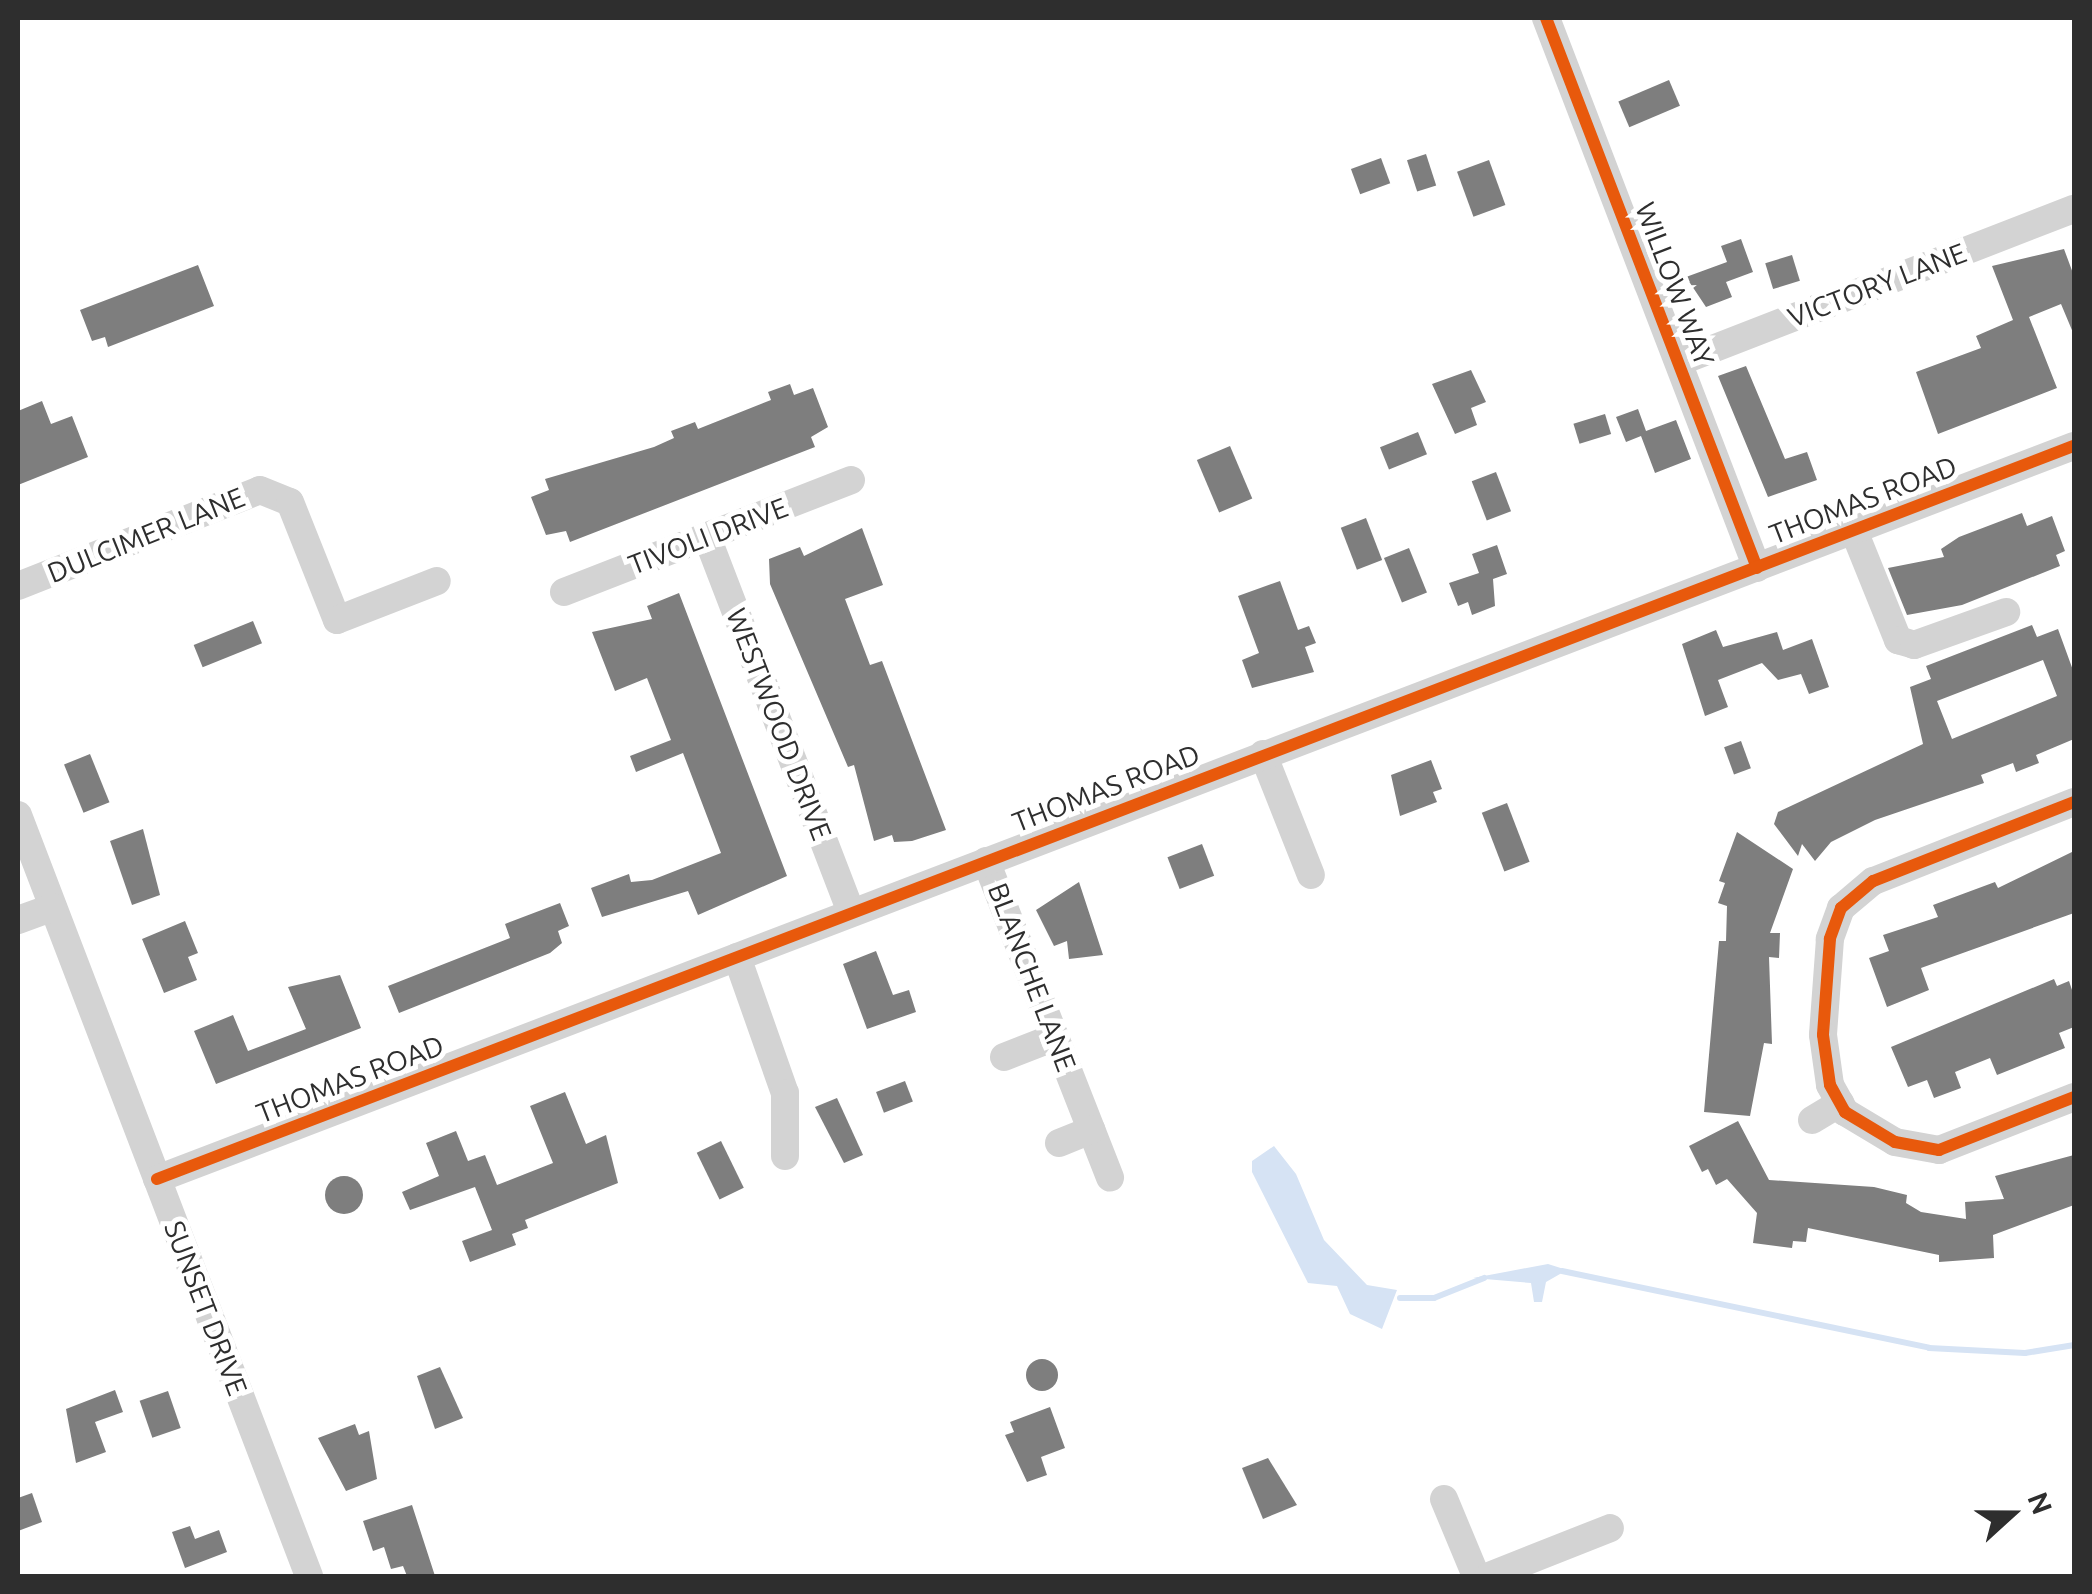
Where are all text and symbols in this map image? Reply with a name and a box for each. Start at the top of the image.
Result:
street label: WILLOW WAY [1628,197,1722,371]
street label: VICTORY LANE [1783,236,1971,334]
street label: THOMAS ROAD [1765,449,1961,551]
street label: DULCIMER LANE [43,480,249,590]
street label: TIVOLI DRIVE [624,490,792,582]
street label: WESTWOOD DRIVE [719,603,839,845]
street label: THOMAS ROAD [1008,737,1204,839]
street label: BLANCHE LANE [981,878,1083,1076]
street label: THOMAS ROAD [252,1028,448,1130]
street label: SUNSET DRIVE [157,1216,255,1400]
north arrow [1962,1464,2062,1564]
text: N [2022,1488,2059,1518]

